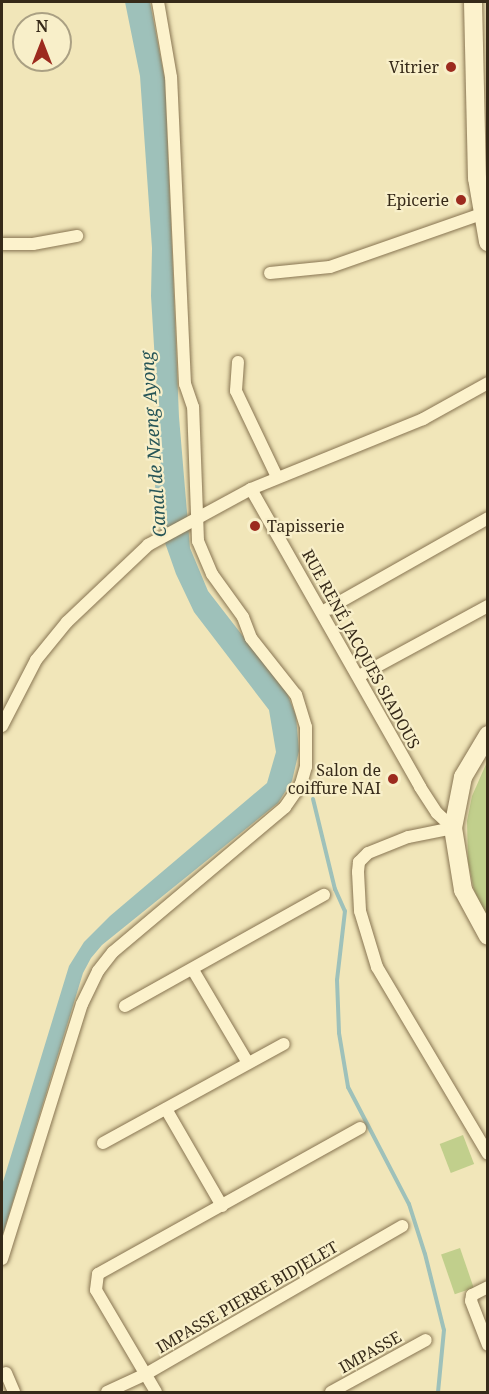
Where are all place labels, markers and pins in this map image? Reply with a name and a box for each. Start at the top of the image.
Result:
place label: Vitrier [389,57,439,77]
marker: Vitrier [444,60,458,74]
place label: Epicerie [386,190,449,210]
marker: Epicerie [454,193,468,207]
place label: Tapisserie [267,516,344,536]
marker: Tapisserie [248,519,262,533]
place label: Salon de coiffure NAI [288,760,381,798]
marker: Salon de coiffure NAI [386,772,400,786]

